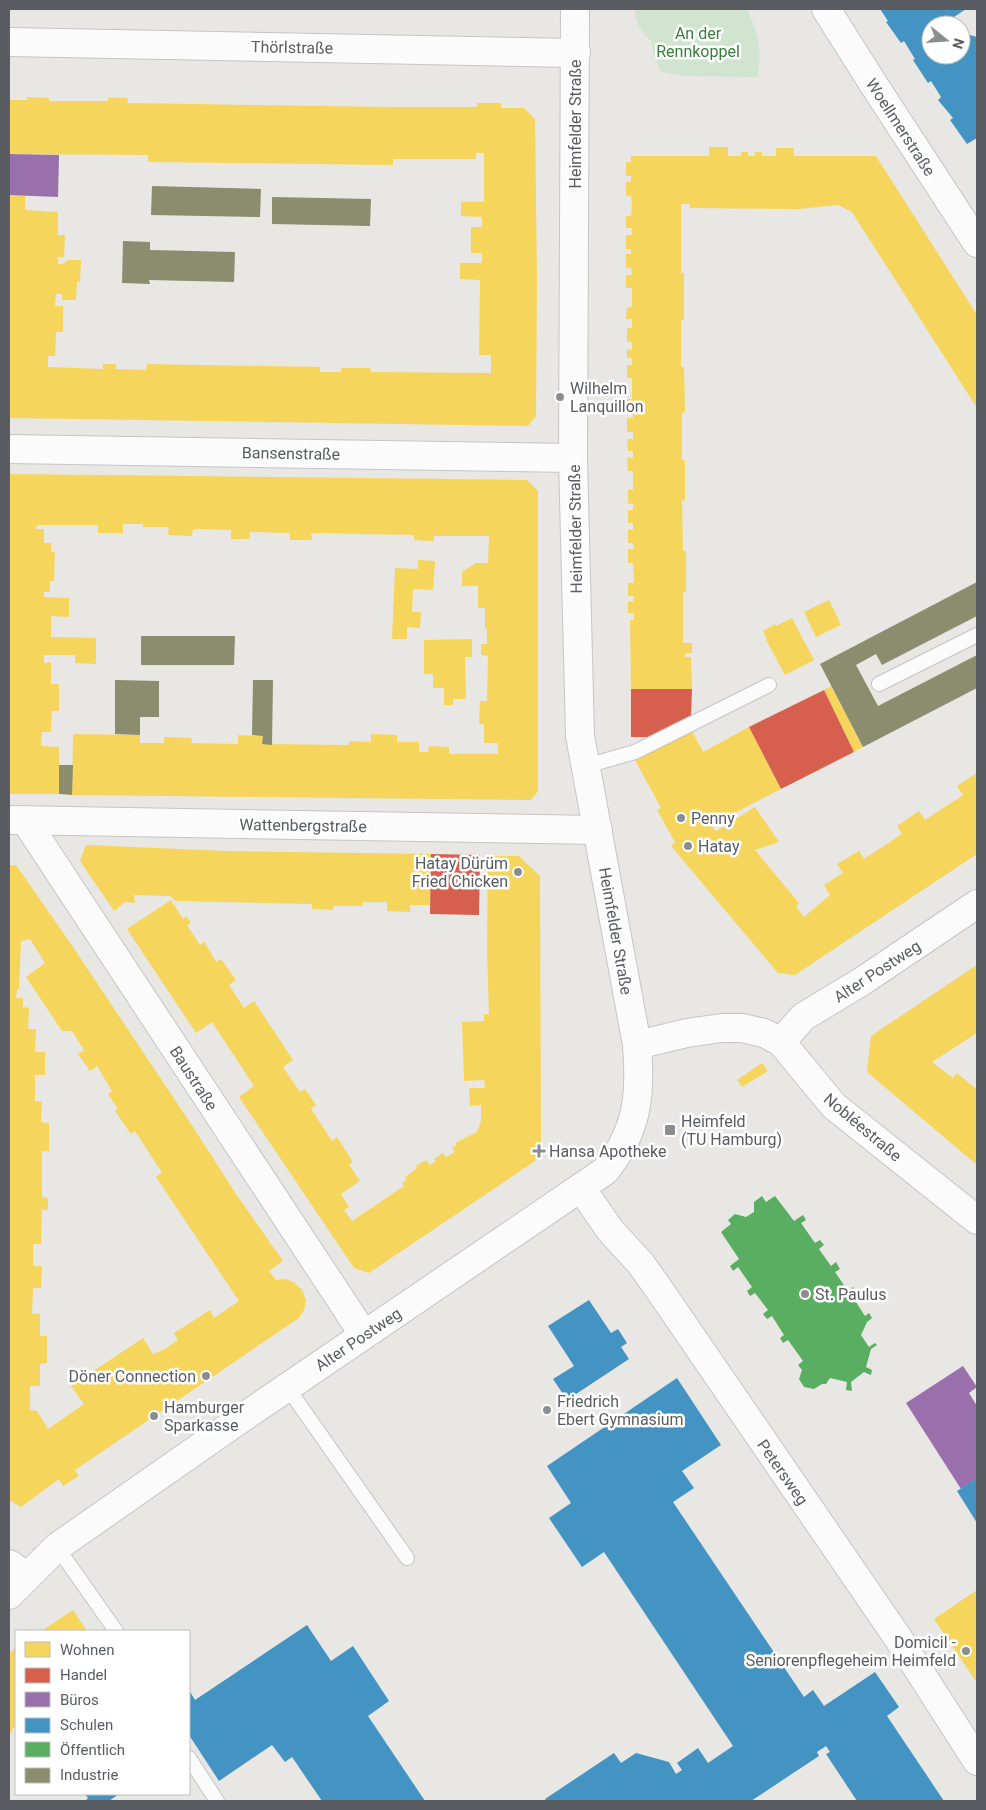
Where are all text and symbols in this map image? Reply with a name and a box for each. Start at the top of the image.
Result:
north arrow [921,15,971,65]
park label: An der Rennkoppel [656,24,740,61]
street label: Thörlstraße [251,37,333,58]
text: N [949,37,968,51]
street label: Heimfelder Straße [566,59,585,189]
street label: Woellmerstraße [862,75,939,180]
place label: Wilhelm Lanquillon [570,379,644,416]
marker: Wilhelm Lanquillon [554,391,566,403]
street label: Bansenstraße [242,443,340,464]
street label: Heimfelder Straße [565,464,586,594]
place label: Penny [691,809,735,828]
marker: Penny [675,812,687,824]
street label: Wattenbergstraße [239,815,367,836]
place label: Hatay [698,837,740,856]
marker: Hatay [682,840,694,852]
place label: Hatay Dürüm Fried Chicken [412,854,508,891]
marker: Hatay Dürüm Fried Chicken [512,866,524,878]
street label: Heimfelder Straße [595,866,636,996]
street label: Alter Postweg [830,936,924,1006]
street label: Baustraße [166,1043,221,1114]
street label: Nobléestraße [820,1089,905,1165]
place label: Heimfeld (TU Hamburg) [681,1112,782,1149]
marker: Heimfeld (TU Hamburg) [663,1123,677,1137]
place label: Hansa Apotheke [549,1142,666,1161]
marker: Hansa Apotheke [533,1145,545,1157]
place label: St. Paulus [815,1285,886,1304]
marker: St. Paulus [799,1288,811,1300]
street label: Alter Postweg [312,1304,405,1375]
place label: Döner Connection [69,1367,196,1386]
marker: Döner Connection [200,1370,212,1382]
place label: Friedrich Ebert Gymnasium [557,1392,684,1429]
place label: Hamburger Sparkasse [164,1398,245,1435]
marker: Friedrich Ebert Gymnasium [541,1404,553,1416]
marker: Hamburger Sparkasse [148,1410,160,1422]
street label: Petersweg [753,1436,812,1509]
legend [15,1630,190,1795]
place label: Domicil - Seniorenpflegeheim Heimfeld [746,1633,957,1670]
text: Wohnen [60,1641,114,1659]
marker: Domicil - Seniorenpflegeheim Heimfeld [960,1645,972,1657]
text: Handel [60,1666,107,1684]
text: Büros [60,1691,99,1709]
text: Schulen [60,1716,113,1734]
text: Öffentlich [60,1741,125,1759]
text: Industrie [60,1766,118,1784]

